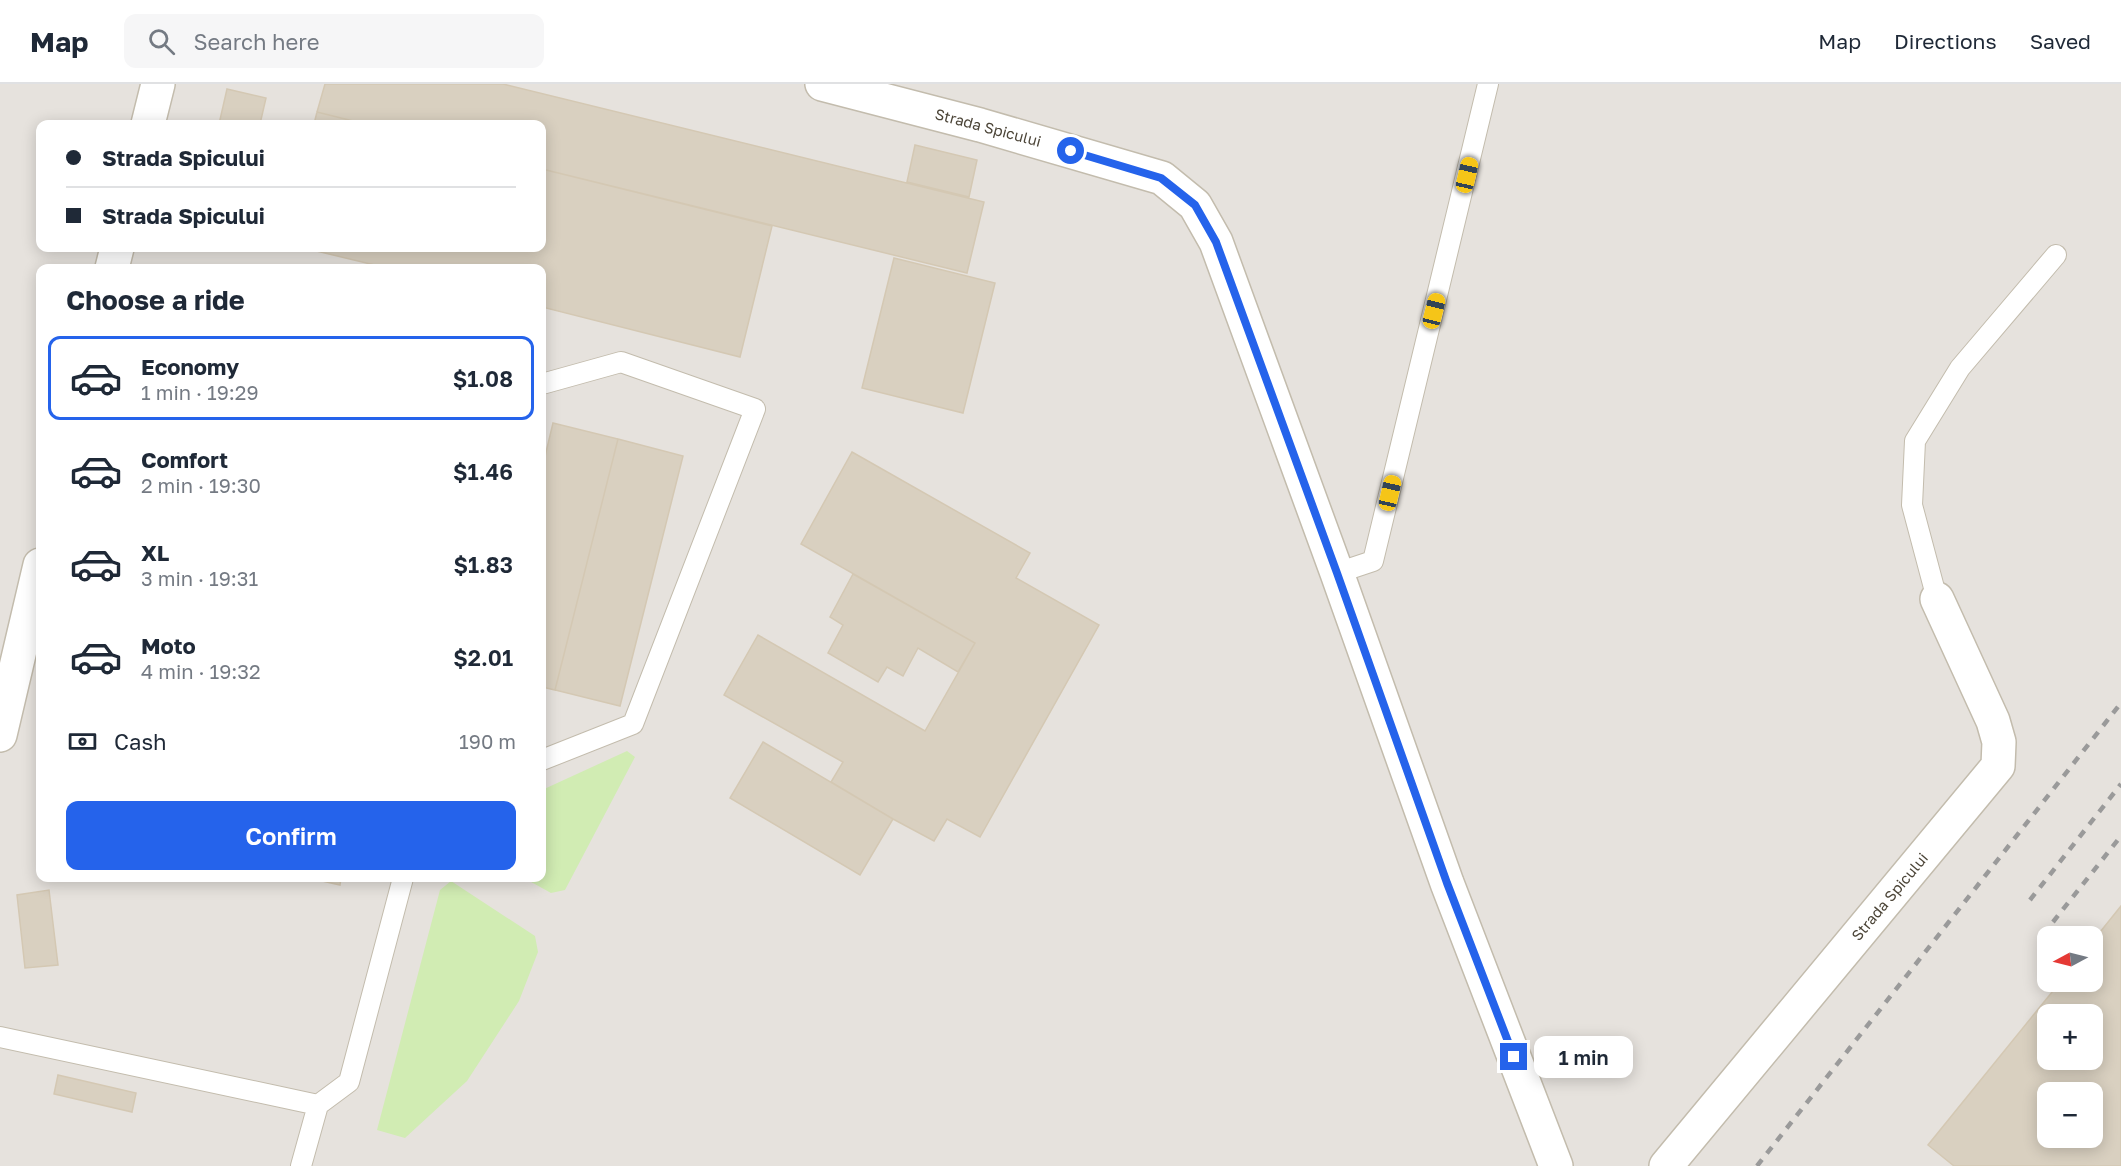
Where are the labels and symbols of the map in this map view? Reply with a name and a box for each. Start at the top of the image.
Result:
street label: Strada Spicului [933,104,1043,150]
route start [1057,137,1084,164]
car [1454,155,1480,195]
car [1421,291,1447,331]
car [1377,473,1403,513]
street label: Strada Spicului [1847,849,1931,944]
north arrow [2037,926,2103,992]
callout: 1 min [1535,1036,1634,1078]
route end [1500,1043,1527,1070]

